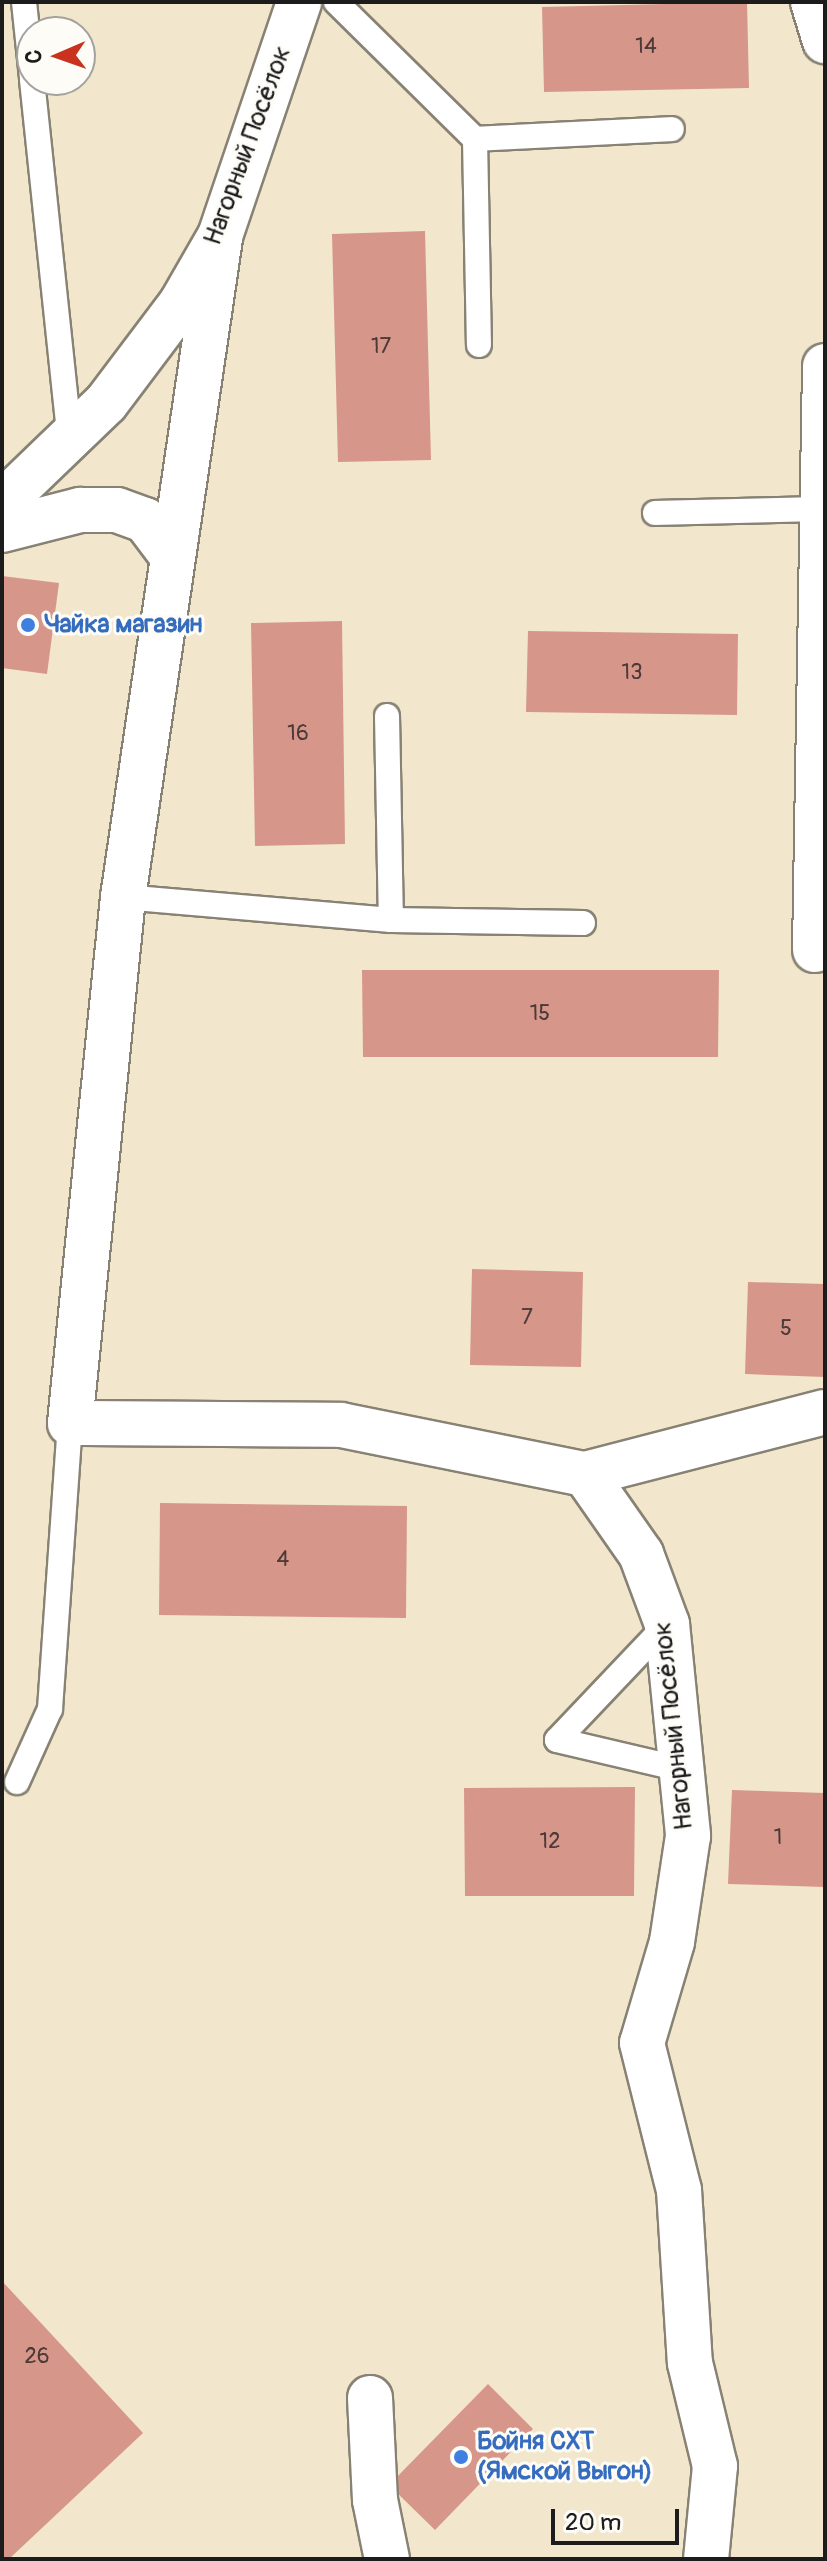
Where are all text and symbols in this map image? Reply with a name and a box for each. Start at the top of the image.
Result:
north arrow [16,16,96,96]
house number: 14 [635,34,657,60]
street label: Нагорный Посёлок [198,42,298,250]
text: С [20,50,48,64]
house number: 17 [371,334,391,360]
place label: Чайка магазин [44,609,203,641]
marker: Чайка магазин [19,616,37,634]
house number: 13 [622,660,642,686]
house number: 16 [287,721,309,747]
house number: 15 [530,1001,550,1027]
house number: 7 [521,1305,533,1331]
house number: 5 [780,1316,792,1342]
house number: 4 [277,1547,289,1573]
street label: Нагорный Посёлок [648,1620,700,1832]
house number: 1 [774,1825,782,1851]
house number: 12 [540,1829,560,1855]
house number: 26 [24,2344,50,2370]
place label: Бойня СХТ (Ямской Выгон) [477,2426,653,2488]
marker: Бойня СХТ (Ямской Выгон) [452,2448,470,2466]
scale bar [555,2493,683,2543]
text: 20 m [565,2508,621,2537]

